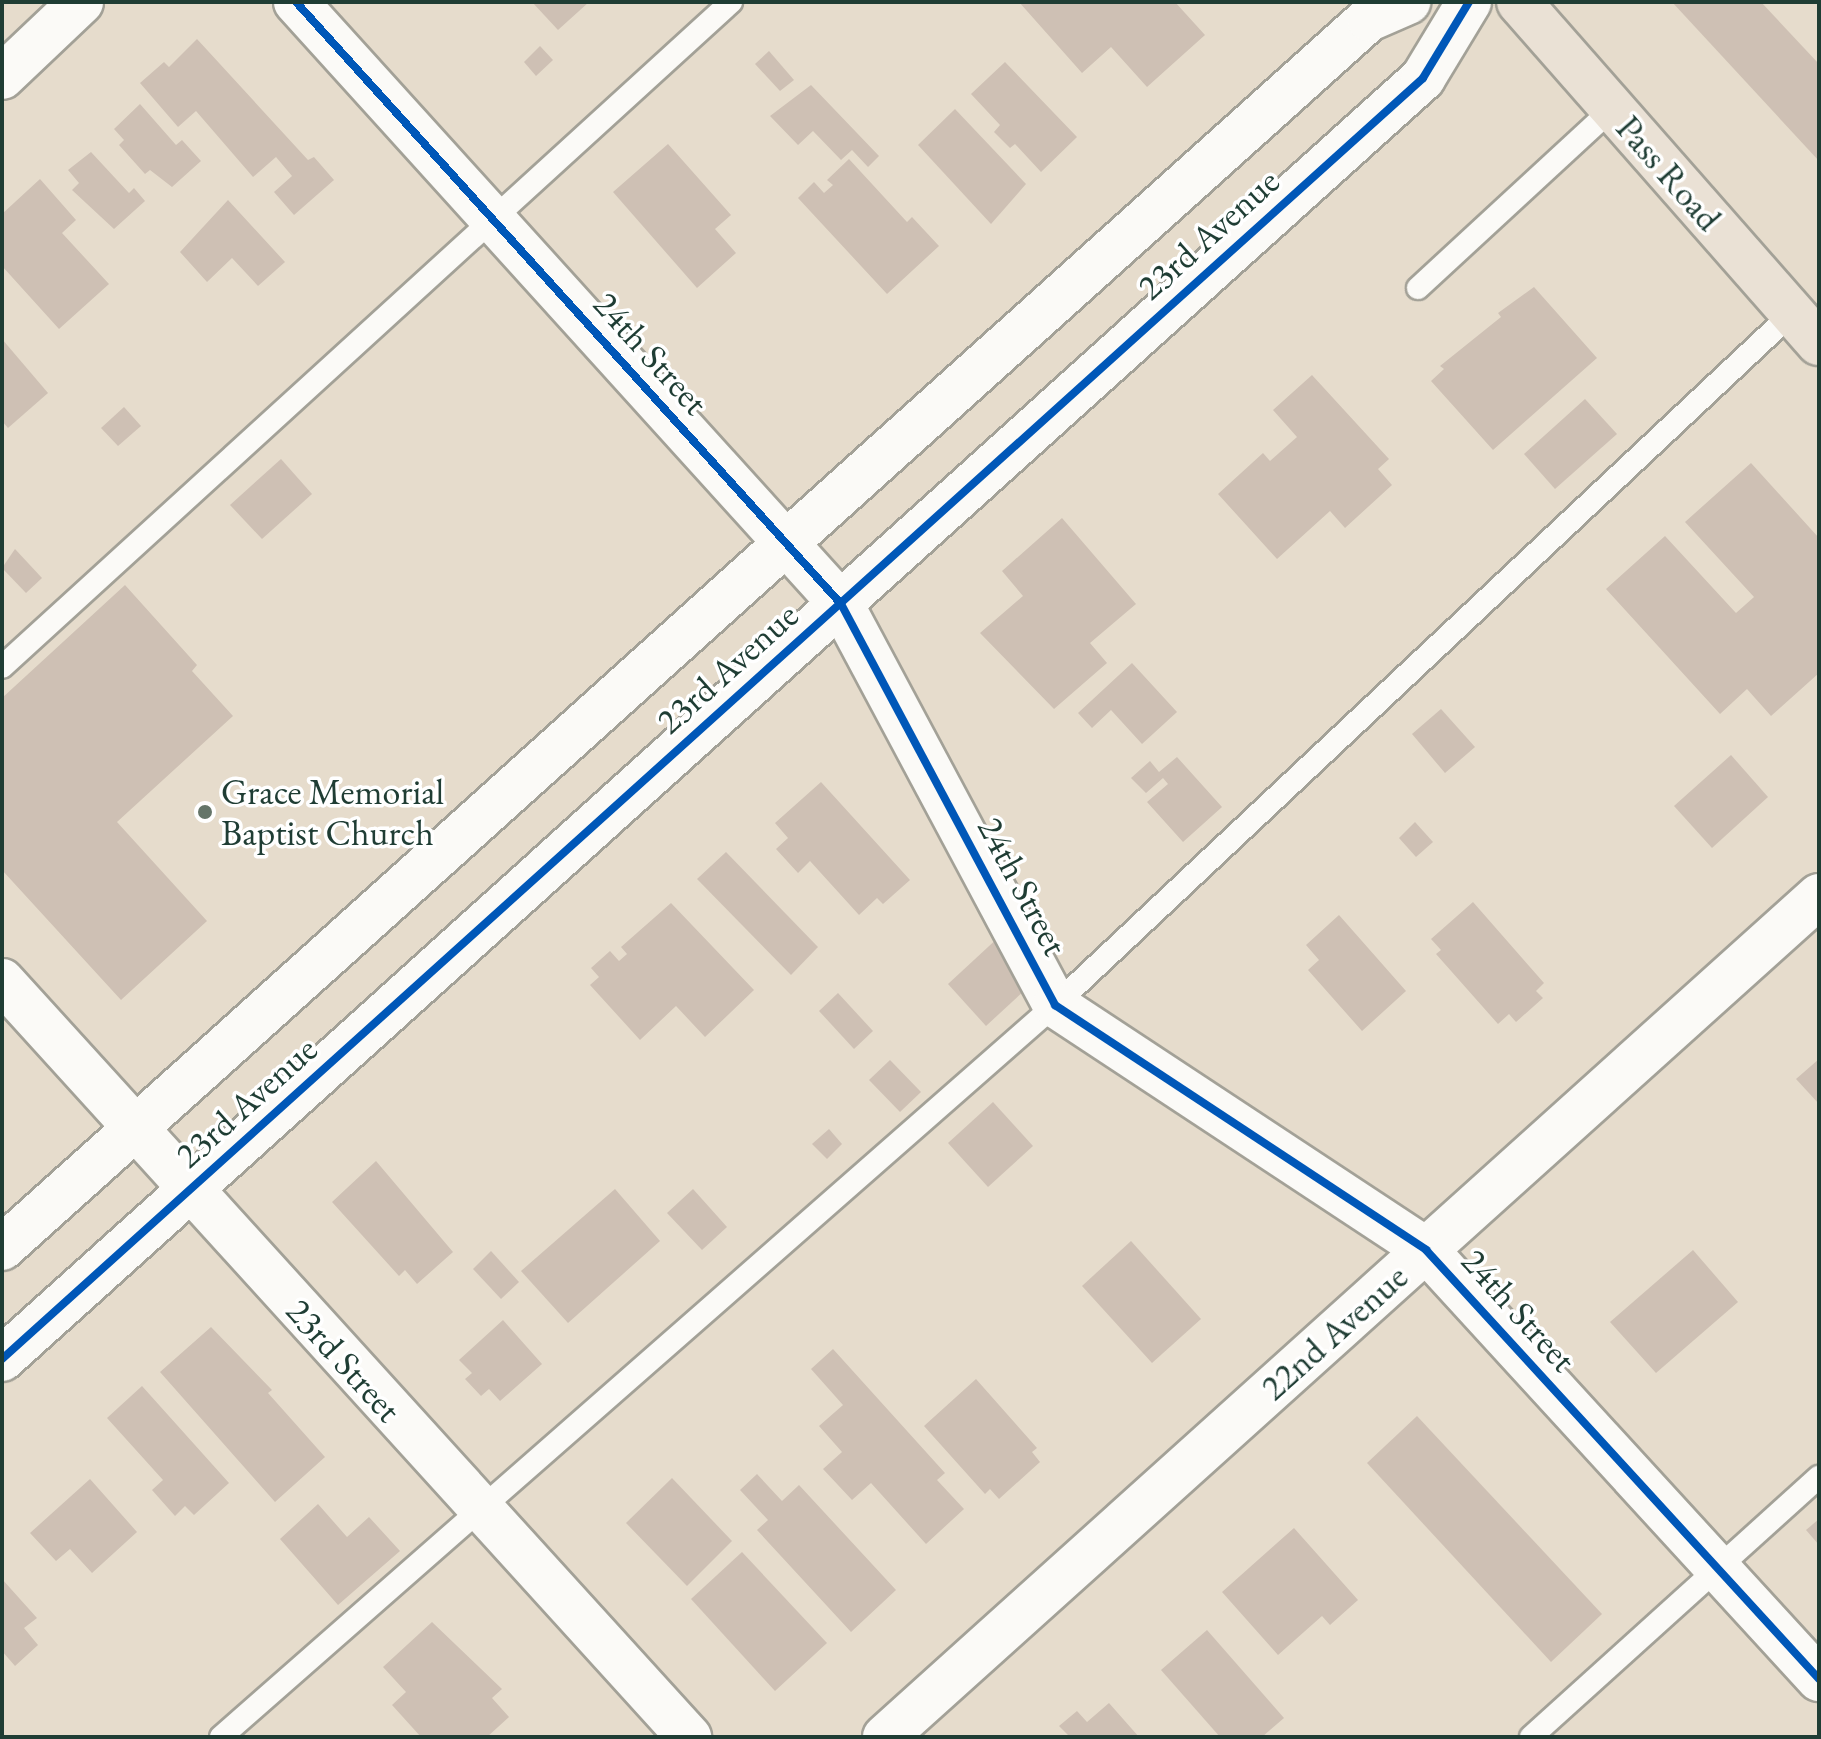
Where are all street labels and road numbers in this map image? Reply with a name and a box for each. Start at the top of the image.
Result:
street label: Pass Road [1607,107,1731,239]
street label: 23rd Avenue [1128,159,1288,309]
street label: 24th Street [585,283,717,423]
street label: 23rd Avenue [647,593,807,743]
street label: 24th Street [969,809,1077,963]
street label: 23rd Avenue [166,1027,326,1177]
street label: 24th Street [1453,1240,1585,1380]
street label: 22nd Avenue [1252,1255,1416,1409]
street label: 23rd Street [277,1289,411,1431]

